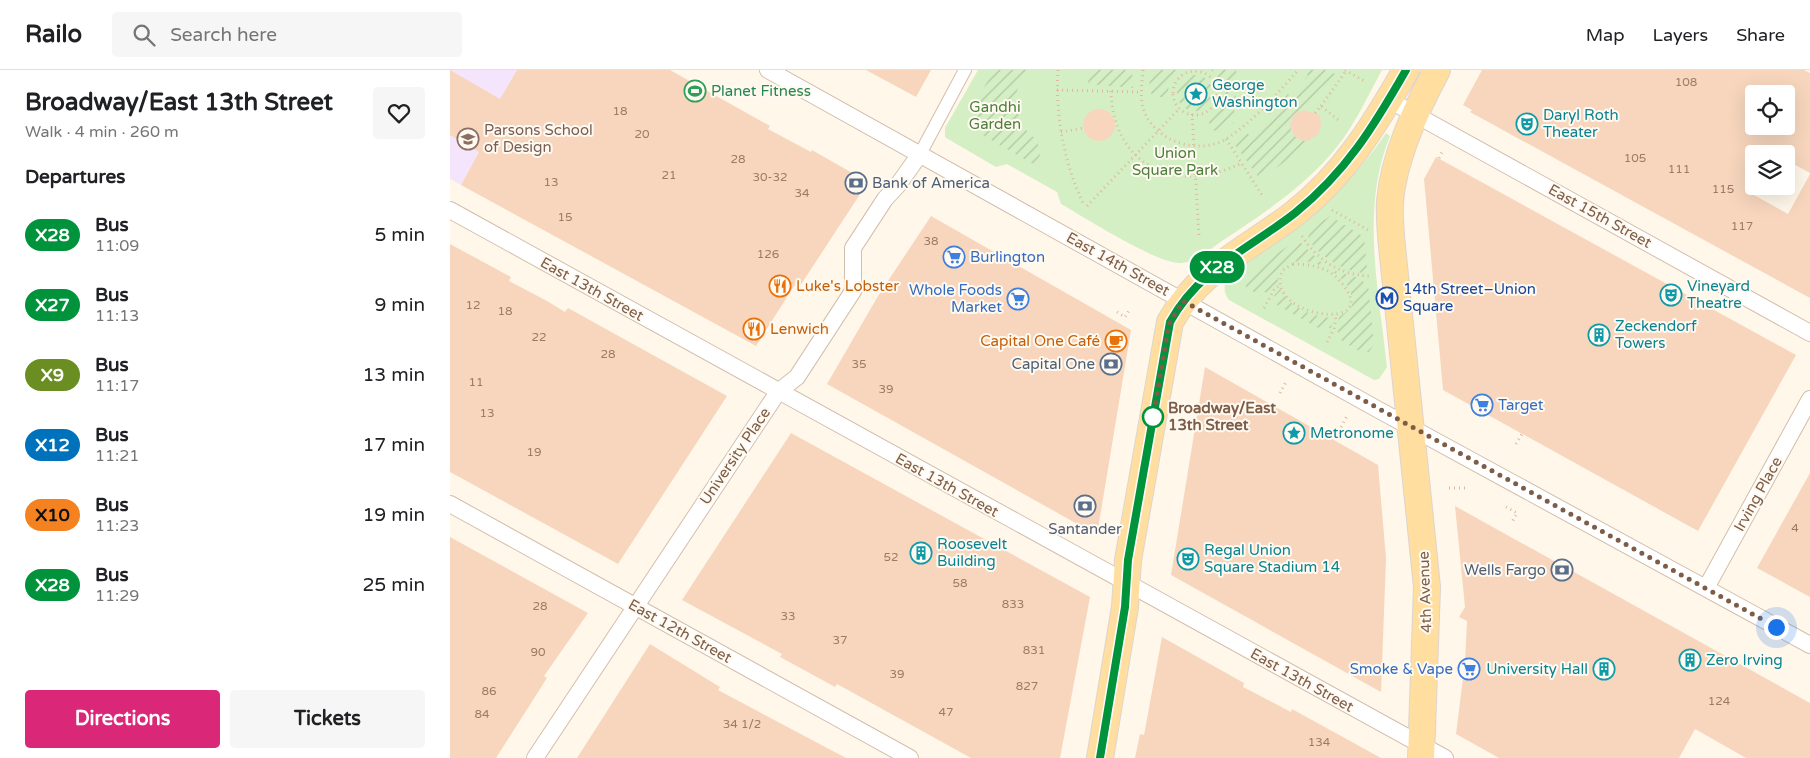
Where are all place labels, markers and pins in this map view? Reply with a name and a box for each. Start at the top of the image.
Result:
place label: George Washington [1212,76,1298,111]
sports icon: Planet Fitness [683,79,707,103]
place label: Planet Fitness [711,82,811,100]
place icon: George Washington [1184,82,1208,106]
place label: Daryl Roth Theater [1543,106,1619,141]
theatre icon: Daryl Roth Theater [1515,112,1539,136]
place label: Parsons School of Design [484,121,593,156]
school or university icon: Parsons School of Design [456,127,480,151]
bank icon: Bank of America [844,171,868,195]
place label: Bank of America [872,174,990,192]
supermarket icon: Burlington [942,245,966,269]
place label: Burlington [970,248,1045,266]
restaurant icon: Luke's Lobster [768,274,792,298]
place label: Luke's Lobster [796,277,899,295]
place label: Vineyard Theatre [1687,277,1750,312]
place label: 14th Street–Union Square [1403,280,1536,315]
place label: Whole Foods Market [909,281,1002,316]
theatre icon: Vineyard Theatre [1659,283,1683,307]
metro station icon: 14th Street–Union Square [1375,286,1399,310]
supermarket icon: Whole Foods Market [1006,287,1030,311]
restaurant icon: Lenwich [742,317,766,341]
place label: Zeckendorf Towers [1615,317,1697,352]
place label: Lenwich [770,320,829,338]
building icon: Zeckendorf Towers [1587,323,1611,347]
cafe icon: Capital One Café [1104,329,1128,353]
place label: Capital One Café [980,332,1100,350]
bank icon: Capital One [1099,352,1123,376]
place label: Capital One [1011,355,1095,373]
supermarket icon: Target [1470,393,1494,417]
place label: Target [1498,396,1544,414]
place label: Broadway/East 13th Street [1168,399,1276,434]
marker: Broadway/East 13th Street [1142,406,1164,428]
place icon: Metronome [1282,421,1306,445]
place label: Metronome [1310,424,1394,442]
bank icon: Santander [1073,494,1097,518]
place label: Santander [1048,520,1122,538]
place label: Roosevelt Building [937,535,1008,570]
building icon: Roosevelt Building [909,541,933,565]
place label: Regal Union Square Stadium 14 [1204,541,1340,576]
theatre icon: Regal Union Square Stadium 14 [1176,547,1200,571]
bank icon: Wells Fargo [1550,558,1574,582]
place label: Wells Fargo [1464,561,1546,579]
building icon: Zero Irving [1678,648,1702,672]
place label: Zero Irving [1706,651,1783,669]
supermarket icon: Smoke & Vape [1457,657,1481,681]
building icon: University Hall [1592,657,1616,681]
place label: Smoke & Vape [1350,660,1453,678]
place label: University Hall [1486,660,1588,678]

